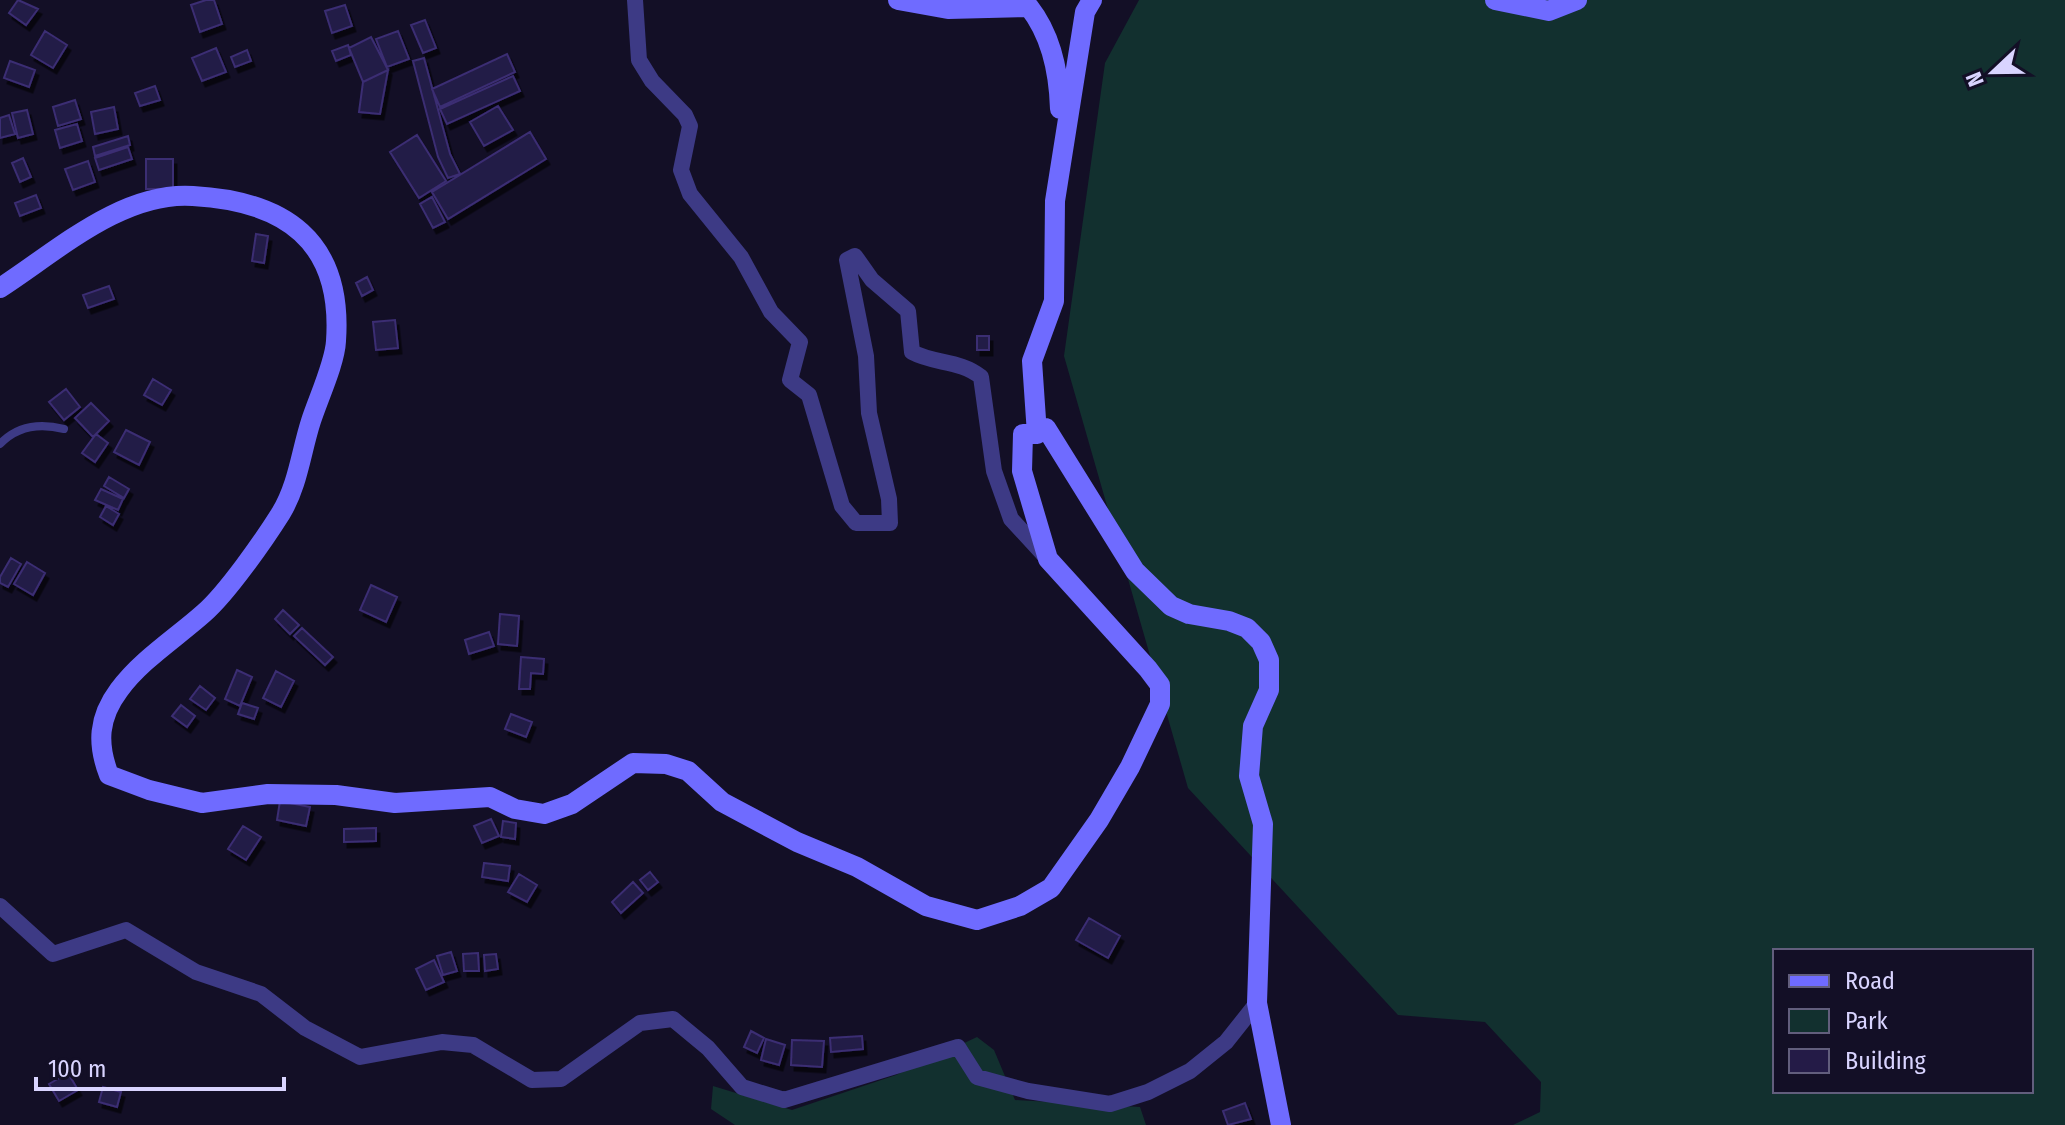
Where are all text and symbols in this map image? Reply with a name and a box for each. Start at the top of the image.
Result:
north arrow [1953,32,2033,112]
text: N [1960,68,1990,90]
legend [1773,949,2033,1093]
text: Road [1845,967,1895,995]
text: Park [1845,1007,1888,1035]
scale bar [36,1041,284,1091]
text: Building [1845,1047,1927,1075]
text: 100 m [48,1055,106,1083]

